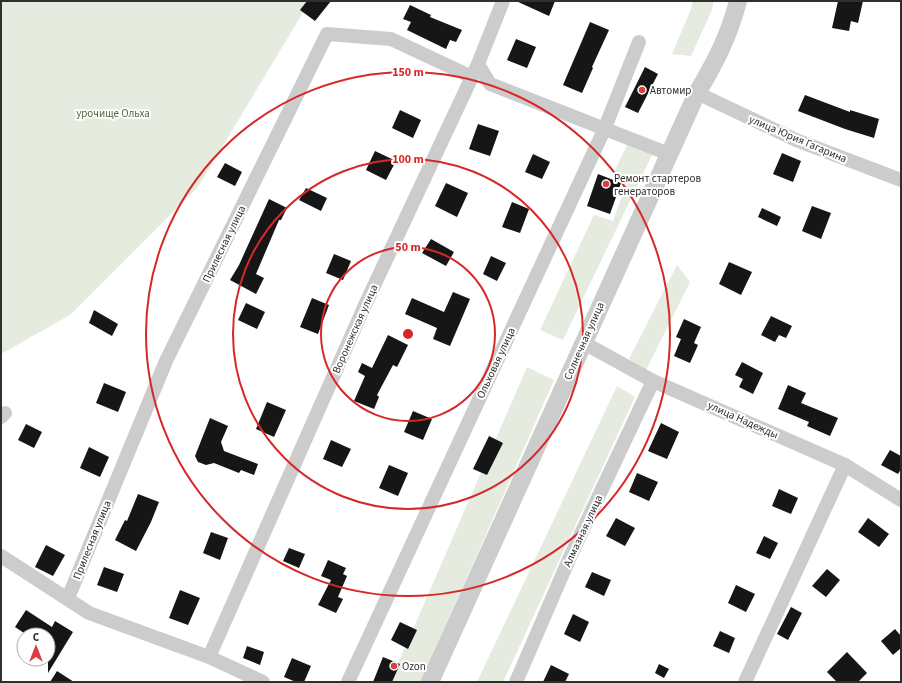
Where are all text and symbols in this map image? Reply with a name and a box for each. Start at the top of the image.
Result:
text: 150 m [392,64,424,81]
place label: Автомир [650,83,691,98]
marker: Автомир [637,85,647,95]
park label: урочище Ольха [76,106,150,121]
street label: улица Юрия Гагарина [747,112,849,166]
text: 100 m [392,151,424,168]
place label: Ремонт стартеров генераторов [614,171,701,199]
marker: Ремонт стартеров генераторов [601,179,611,189]
street label: Прилесная улица [199,203,249,285]
text: 50 m [395,239,421,256]
street label: Воронежская улица [329,282,381,376]
street label: Солнечная улица [560,300,608,382]
street label: Ольховая улица [473,325,519,401]
centre of rings [401,327,415,341]
street label: улица Надежды [705,398,781,442]
street label: Алмазная улица [560,492,606,570]
street label: Прилесная улица [69,498,115,582]
north arrow [16,627,56,667]
text: С [33,630,40,645]
place label: Ozon [402,659,426,674]
marker: Ozon [389,661,399,671]

